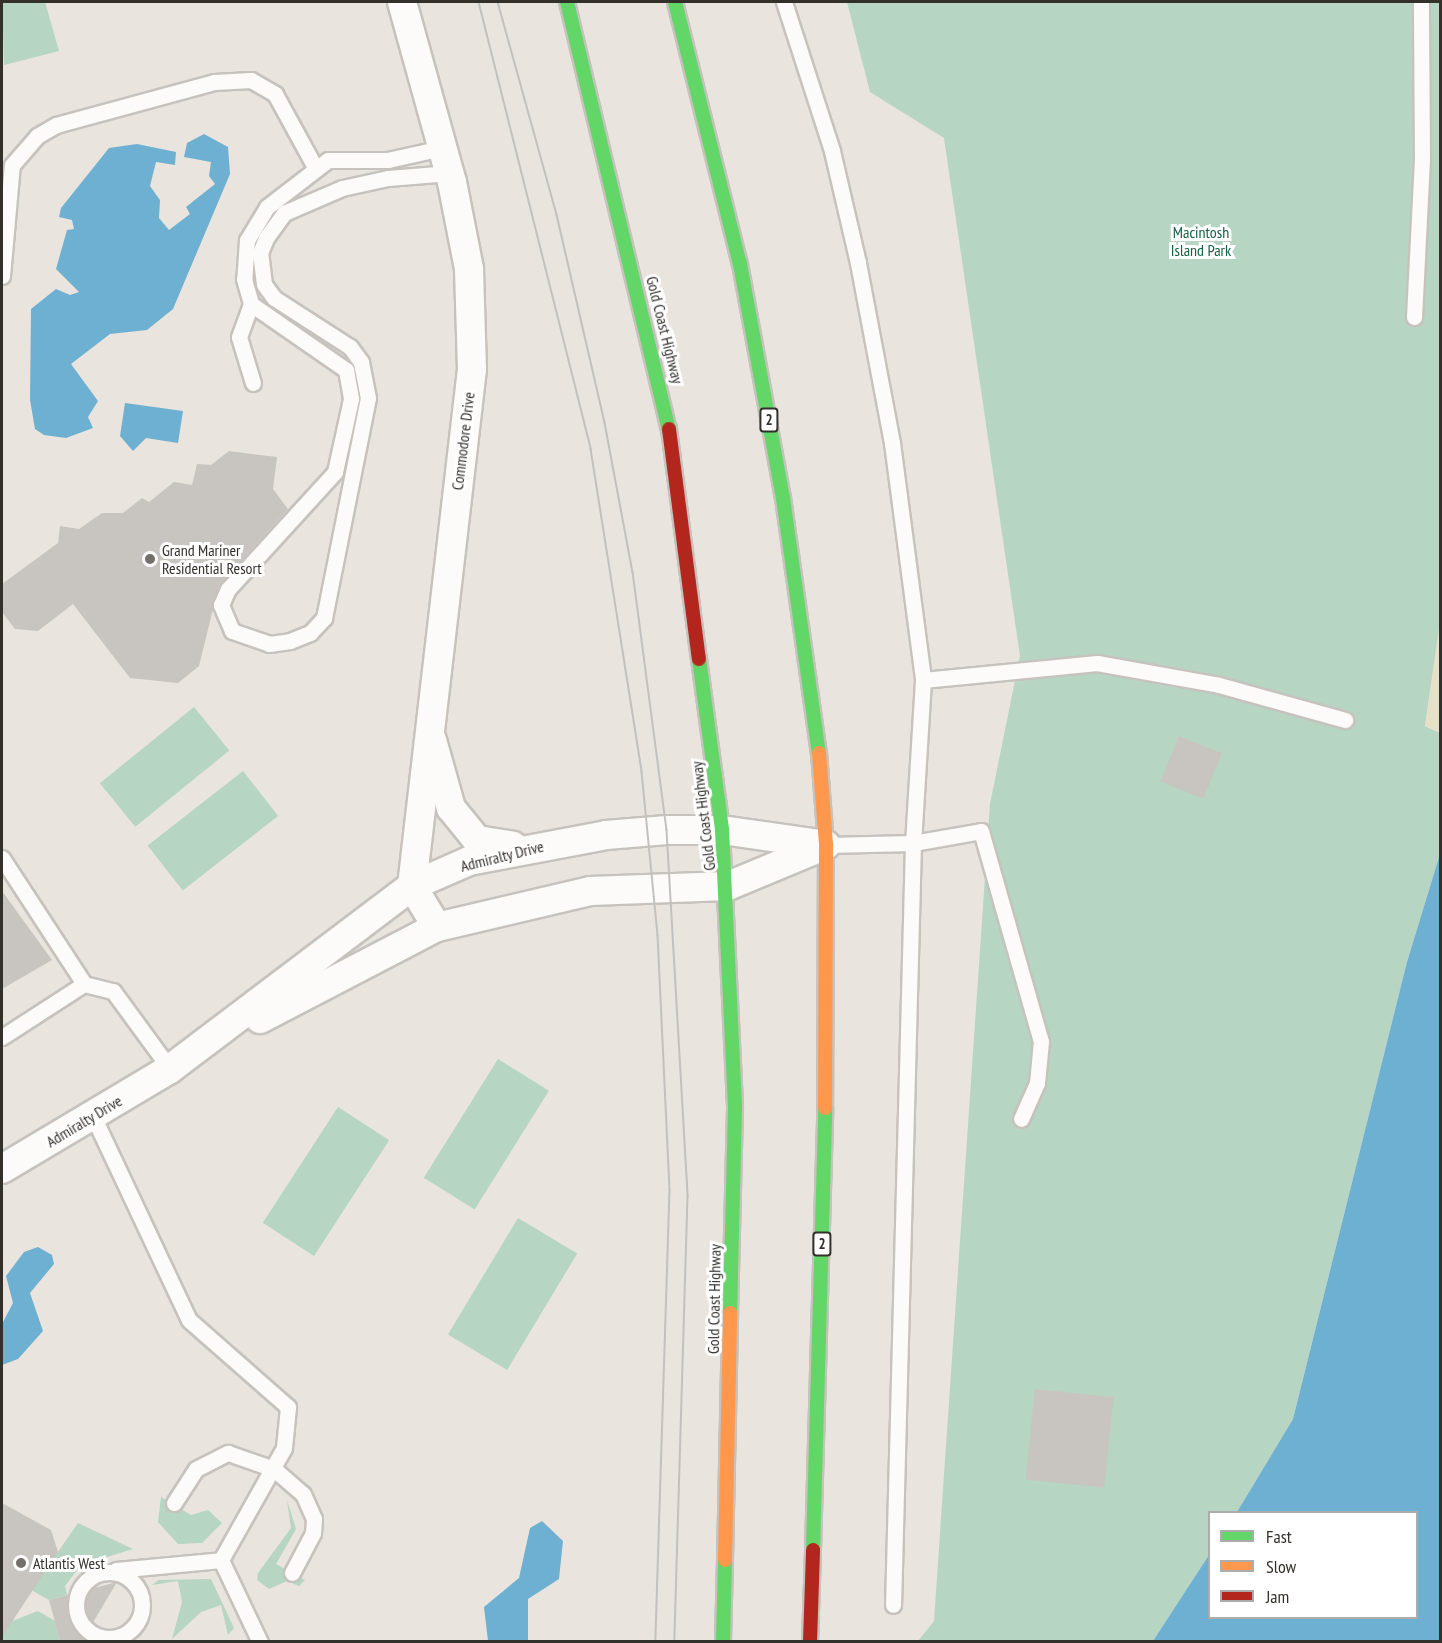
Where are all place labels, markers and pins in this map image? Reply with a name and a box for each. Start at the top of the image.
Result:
place label: Grand Mariner Residential Resort [162,540,262,578]
marker: Grand Mariner Residential Resort [143,552,157,566]
place label: Atlantis West [33,1553,105,1573]
marker: Atlantis West [14,1556,28,1570]

